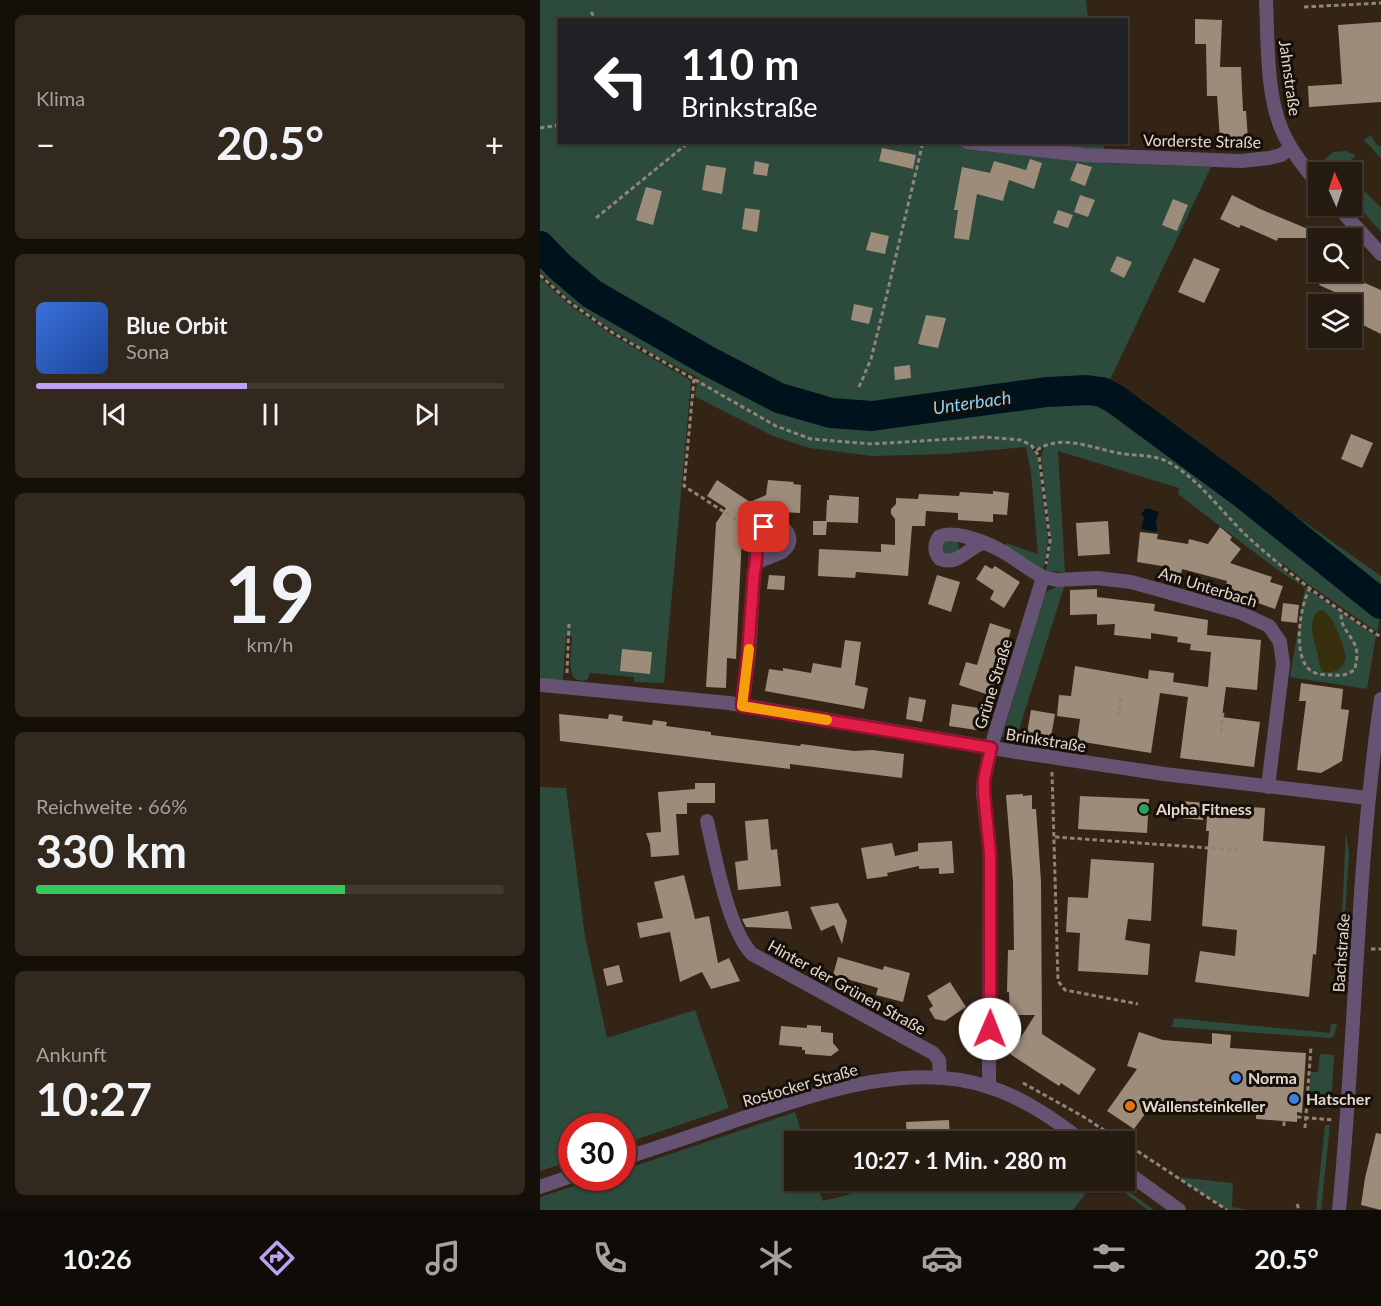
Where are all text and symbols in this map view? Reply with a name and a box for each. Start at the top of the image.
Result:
text: 110 m [681,39,799,89]
street label: Jahnstraße [1276,39,1305,117]
icon: left [582,42,660,120]
text: Klima [36,86,85,110]
text: Brinkstraße [681,90,818,123]
text: 20.5° [216,116,324,170]
text: − [36,124,55,164]
text: + [485,124,504,164]
street label: Vorderste Straße [1143,130,1261,151]
north arrow [1308,162,1362,216]
map controls [1308,162,1362,348]
button: search [1308,228,1362,282]
button: layers [1308,294,1362,348]
text: Blue Orbit [126,312,227,339]
text: Sona [126,339,169,363]
water label: Unterbach [931,386,1012,418]
icon: previous [98,398,131,431]
icon: pause [254,398,287,431]
icon: next [410,398,443,431]
pin [738,501,789,552]
icon: arrive [747,510,780,543]
text: 19 [225,546,315,640]
street label: Am Unterbach [1157,563,1260,610]
text: km/h [247,632,293,656]
street label: Grüne Straße [970,637,1015,731]
street label: Brinkstraße [1005,724,1088,755]
text: Reichweite · 66% [36,794,187,818]
place label: Alpha Fitness [1155,799,1252,818]
marker: Alpha Fitness [1137,802,1151,816]
text: 330 km [36,824,187,878]
street label: Bachstraße [1328,913,1353,993]
street label: Hinter der Grünen Straße [765,935,930,1038]
position arrow [958,997,1022,1061]
text: Ankunft [36,1042,107,1066]
street label: Rostocker Straße [740,1059,860,1110]
place label: Norma [1248,1068,1297,1087]
marker: Norma [1229,1071,1243,1085]
text: 10:27 [36,1072,152,1126]
place label: Hatscher [1306,1089,1370,1108]
marker: Hatscher [1287,1092,1301,1106]
place label: Wallensteinkeller [1142,1096,1265,1115]
marker: Wallensteinkeller [1123,1099,1137,1113]
speed limit sign: 30 [558,1113,636,1191]
text: 10:27 · 1 Min. · 280 m [852,1147,1067,1174]
icon: directions [256,1237,298,1279]
icon: music [422,1237,464,1279]
icon: phone [589,1237,631,1279]
icon: climate [755,1237,797,1279]
icon: car [921,1237,963,1279]
icon: filters [1088,1237,1130,1279]
text: 10:26 [62,1242,132,1275]
text: 20.5° [1254,1242,1319,1275]

